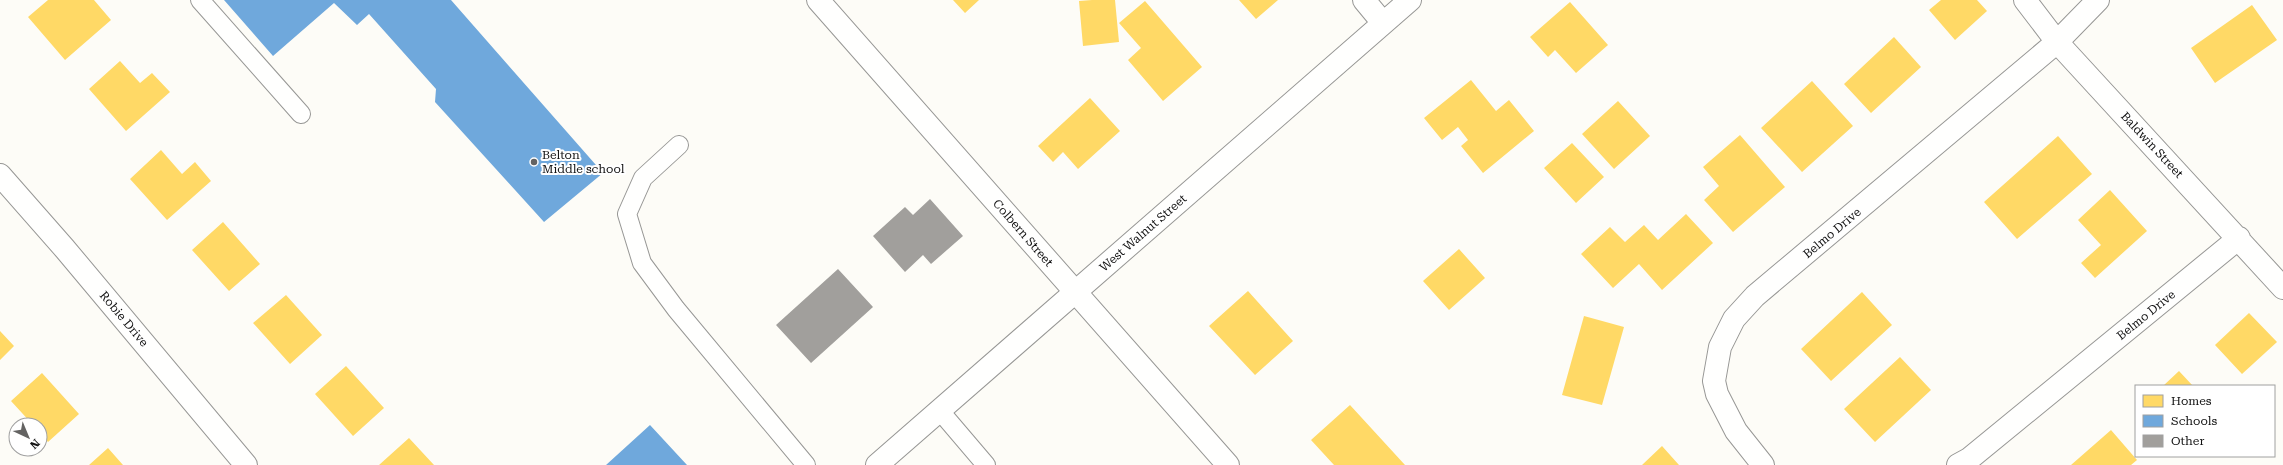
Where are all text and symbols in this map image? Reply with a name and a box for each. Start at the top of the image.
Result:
street label: Baldwin Street [2118,109,2186,181]
place label: Belton Middle school [542,148,625,176]
marker: Belton Middle school [529,157,539,167]
street label: West Walnut Street [1097,191,1190,274]
street label: Colbern Street [990,197,1056,270]
street label: Belmo Drive [1800,205,1864,261]
street label: Belmo Drive [2114,287,2178,343]
street label: Robie Drive [97,288,151,350]
legend [2135,385,2275,457]
text: Homes [2171,394,2212,408]
text: Schools [2171,414,2218,428]
north arrow [8,417,48,457]
text: Other [2171,434,2204,448]
text: N [27,436,42,452]

